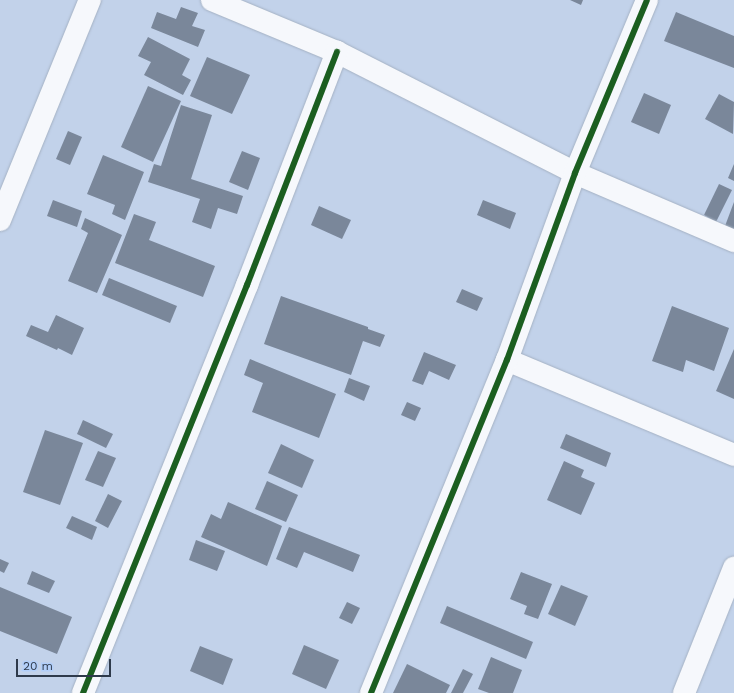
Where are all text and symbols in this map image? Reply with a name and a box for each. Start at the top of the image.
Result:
scale bar [18,651,113,677]
text: 20 m [23,659,53,673]

